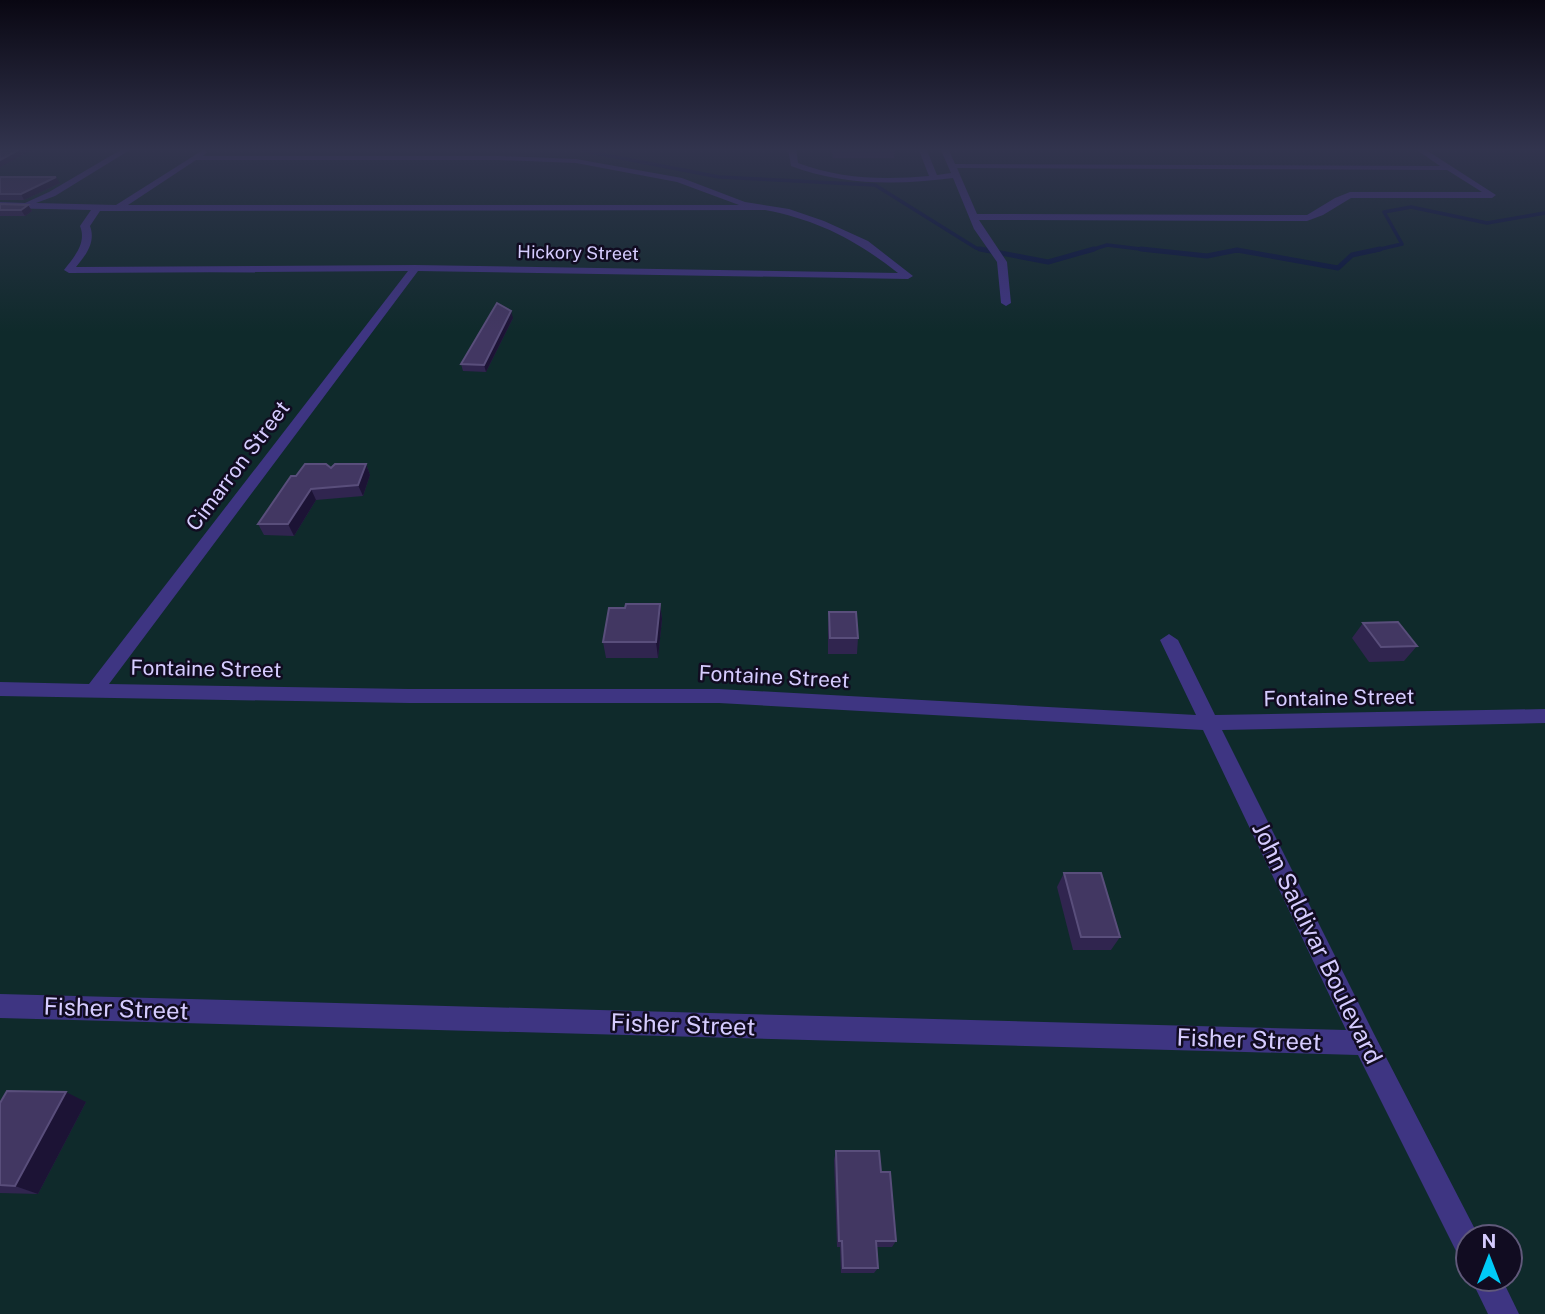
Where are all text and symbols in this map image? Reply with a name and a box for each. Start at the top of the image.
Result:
street label: Hickory Street [517,241,639,264]
street label: Cimarron Street [181,396,295,536]
street label: Fontaine Street [130,655,282,682]
street label: Fontaine Street [698,660,850,693]
street label: Fontaine Street [1263,684,1415,711]
street label: John Saldivar Boulevard [1247,817,1389,1068]
street label: Fisher Street [43,991,189,1025]
street label: Fisher Street [610,1007,756,1041]
street label: Fisher Street [1176,1022,1322,1056]
north arrow [1454,1223,1524,1293]
text: N [1482,1230,1496,1252]

